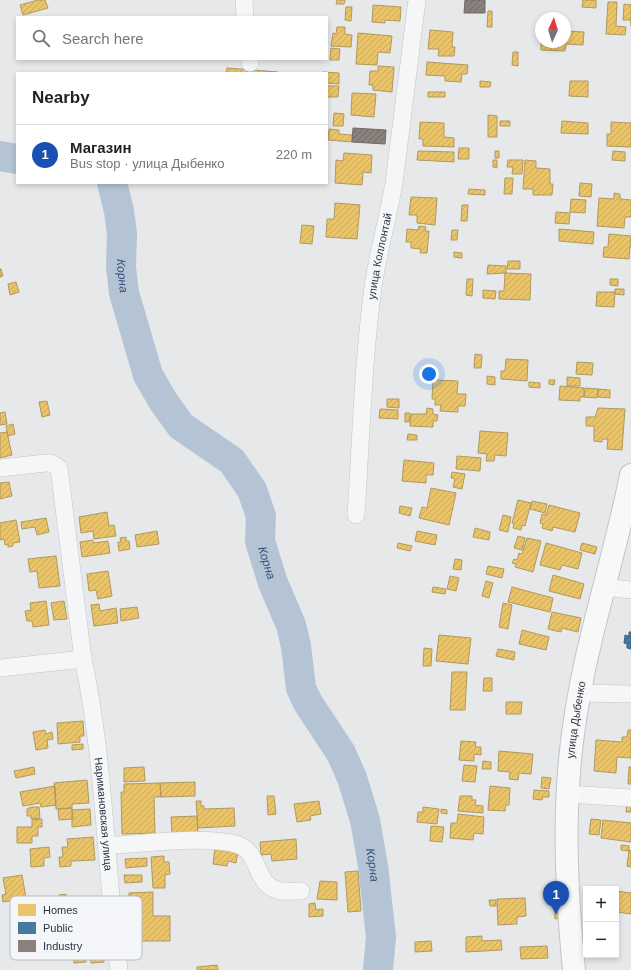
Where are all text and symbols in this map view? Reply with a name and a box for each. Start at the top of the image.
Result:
north arrow [535,12,571,48]
search box [16,16,328,60]
icon: search [30,27,52,49]
text: Search here [62,30,144,47]
text: Nearby [32,88,90,107]
text: Магазин [70,139,132,156]
text: 1 [41,147,49,162]
text: 220 m [276,147,312,162]
text: Bus stop · улица Дыбенко [70,156,224,171]
street label: улица Коллонтай [365,212,394,300]
water label: Корна [114,259,131,294]
your location [419,364,439,384]
water label: Корна [255,545,279,581]
street label: улица Дыбенко [564,680,588,759]
street label: Наримановская улица [93,757,115,872]
water label: Корна [363,847,382,883]
pin: 1 [543,881,569,914]
map controls [583,886,619,958]
button: + [583,886,619,922]
legend [10,896,142,960]
text: Homes [43,904,78,916]
text: Public [43,922,73,934]
button: − [583,922,619,958]
text: Industry [43,940,83,952]

